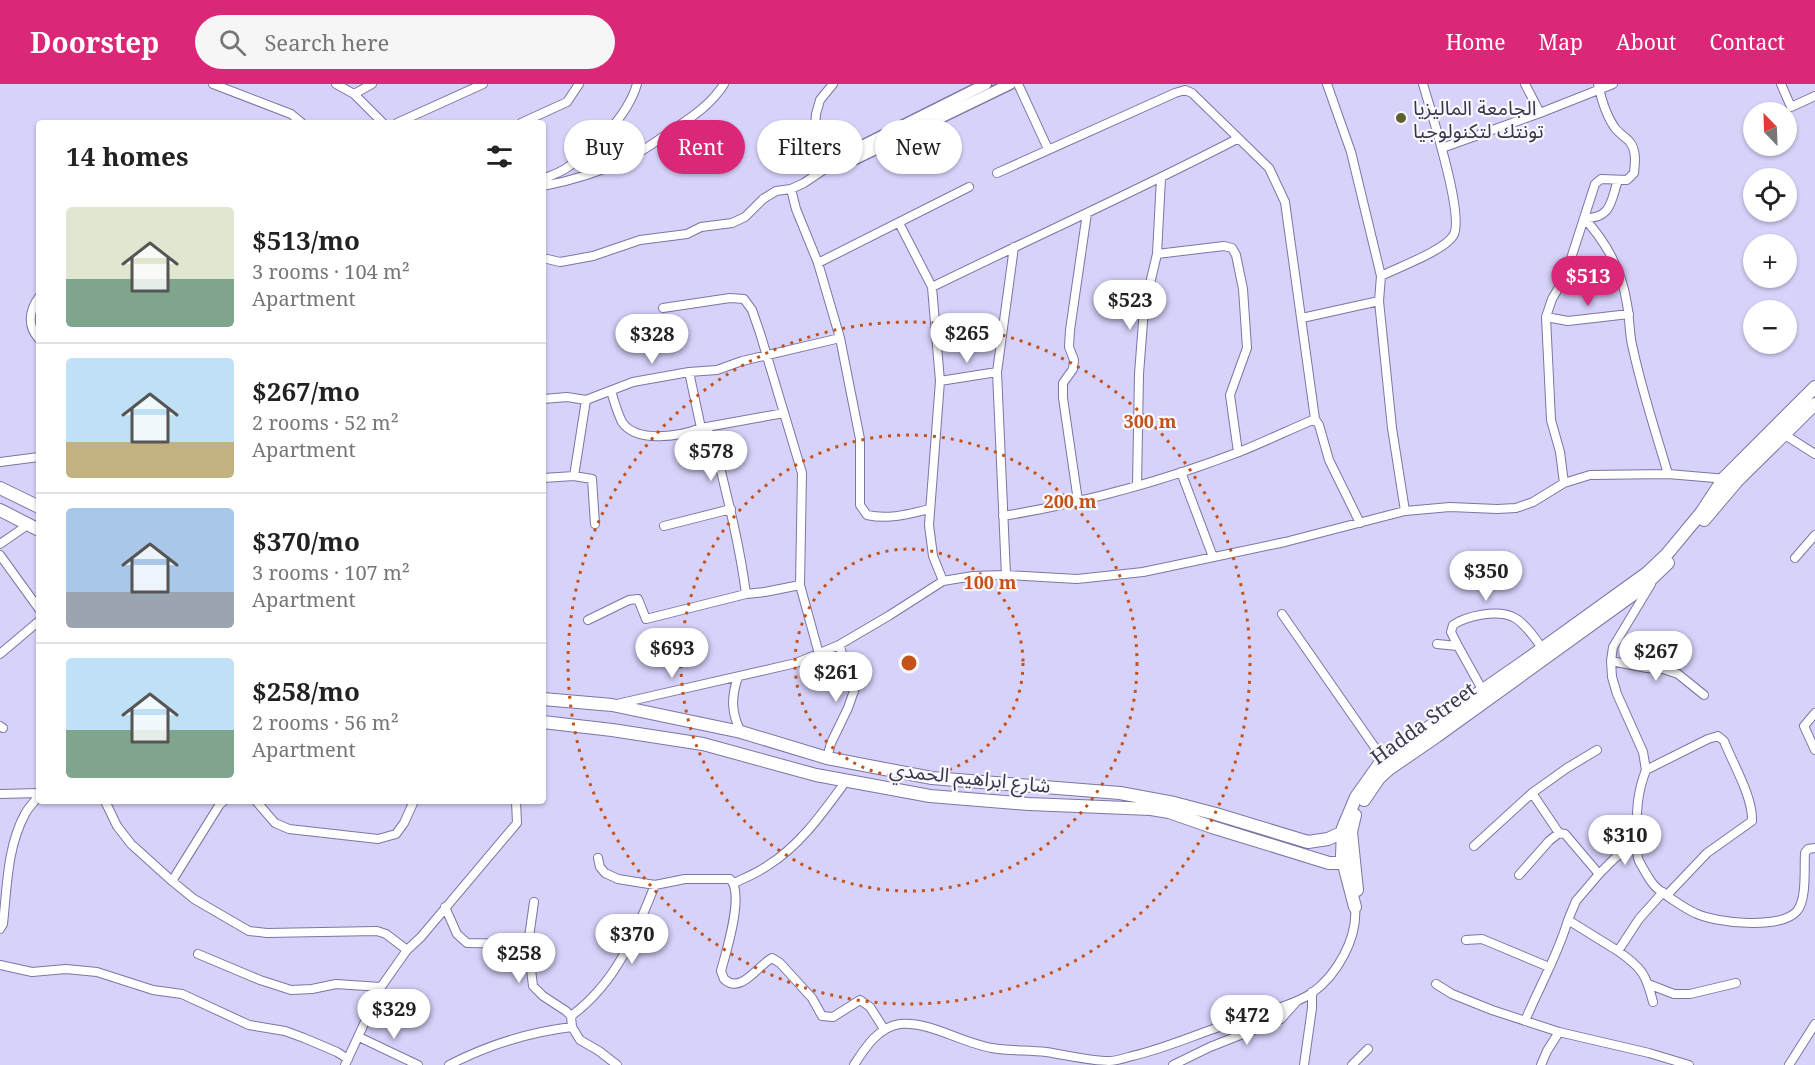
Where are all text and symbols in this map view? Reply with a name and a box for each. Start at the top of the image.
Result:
search box [195,15,615,69]
text: Doorstep [30,23,159,61]
icon: search [216,26,249,59]
text: Search here [264,27,389,57]
text: Home [1446,28,1506,56]
text: Map [1539,28,1583,56]
text: About [1616,28,1677,56]
text: Contact [1710,28,1785,56]
place label: الجامعة الماليزيا تونتك لتكنولوجيا [1413,94,1544,144]
north arrow [1743,102,1797,156]
map controls [1743,102,1797,354]
marker: الجامعة الماليزيا تونتك لتكنولوجيا [1394,111,1408,125]
chip: Buy [564,120,645,174]
chip: Rent [657,120,745,174]
chip: Filters [757,120,863,174]
chip: New [875,120,962,174]
text: 14 homes [66,138,188,174]
icon: filters [483,140,516,173]
button: locate [1743,168,1797,222]
text: $513/mo [252,222,360,258]
icon: home [114,231,186,303]
button: + [1743,234,1797,288]
pin: $513 [1552,256,1624,307]
text: 3 rooms · 104 m² [252,258,410,285]
text: $513 [1565,262,1611,289]
pin: $523 [1094,280,1166,331]
text: Apartment [252,285,356,312]
text: $523 [1107,286,1153,313]
button: − [1743,300,1797,354]
pin: $265 [931,313,1003,364]
pin: $328 [616,314,688,365]
text: $265 [944,319,990,346]
text: $328 [629,320,675,347]
text: $267/mo [252,373,360,409]
icon: home [114,382,186,454]
text: 2 rooms · 52 m² [252,409,399,436]
text: 300 m [1124,409,1177,433]
pin: $578 [675,431,747,482]
text: Apartment [252,436,356,463]
text: $578 [688,437,734,464]
text: 200 m [1044,489,1097,513]
text: $370/mo [252,523,360,559]
icon: home [114,532,186,604]
pin: $350 [1450,551,1522,602]
text: $350 [1463,557,1509,584]
text: 3 rooms · 107 m² [252,559,410,586]
text: 100 m [964,570,1017,594]
text: Apartment [252,586,356,613]
pin: $693 [636,628,708,679]
pin: $267 [1620,631,1692,682]
text: $693 [649,634,695,661]
text: $267 [1633,637,1679,664]
pin: $261 [800,652,872,703]
centre of rings [899,653,919,673]
text: $261 [813,658,859,685]
text: $258/mo [252,673,360,709]
street label: Hadda Street [1365,676,1481,770]
icon: home [114,682,186,754]
text: 2 rooms · 56 m² [252,709,399,736]
text: Apartment [252,736,356,763]
street label: شارع ابراهيم الحمدي [888,755,1052,802]
pin: $310 [1589,815,1661,866]
text: $310 [1602,821,1648,848]
pin: $370 [596,914,668,965]
text: $370 [609,920,655,947]
pin: $258 [483,933,555,984]
text: $258 [496,939,542,966]
pin: $329 [358,989,430,1040]
text: $329 [371,995,417,1022]
pin: $472 [1211,995,1283,1046]
text: $472 [1224,1001,1270,1028]

